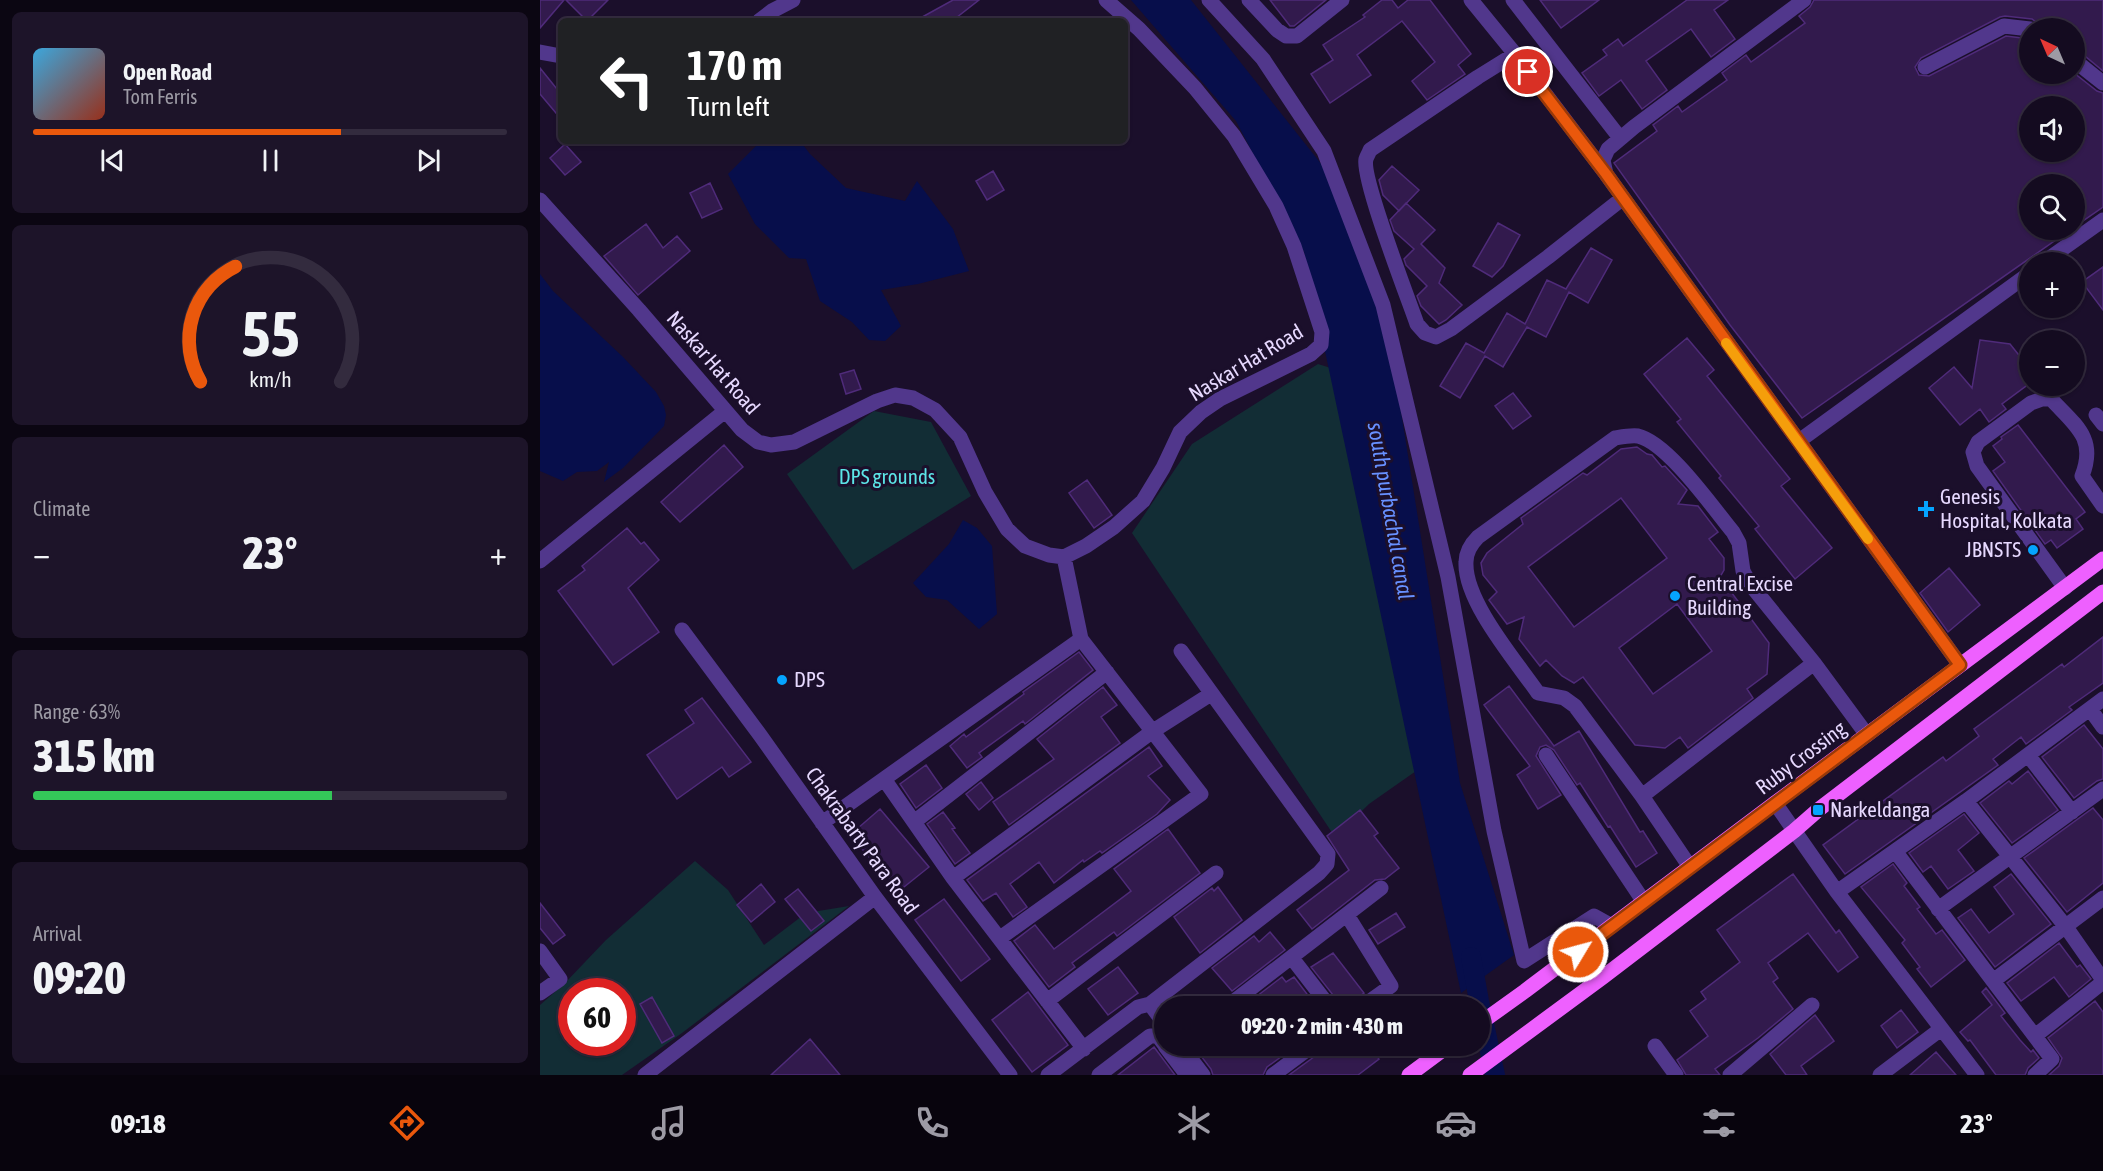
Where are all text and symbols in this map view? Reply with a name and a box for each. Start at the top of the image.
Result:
north arrow [2019,18,2085,84]
map controls [2019,18,2085,396]
text: 170 m [687,41,782,89]
icon: left [588,42,666,120]
pin [1502,46,1553,97]
icon: arrive [1511,55,1544,88]
text: Open Road [123,59,212,85]
text: Tom Ferris [123,85,197,108]
text: Turn left [687,91,770,122]
button: sound [2019,96,2085,162]
icon: previous [96,144,129,177]
icon: pause [254,144,287,177]
icon: next [412,144,445,177]
button: search [2019,174,2085,240]
button: + [2019,252,2085,318]
text: 55 [241,298,299,369]
street label: Naskar Hat Road [663,306,765,419]
street label: Naskar Hat Road [1184,319,1307,406]
button: − [2019,330,2085,396]
text: km/h [249,367,291,392]
water label: south purbachal canal [1363,420,1419,602]
park label: DPS grounds [839,464,935,488]
place label: Genesis Hospital, Kolkata [1940,484,2072,532]
text: Climate [33,497,90,520]
marker: Genesis Hospital, Kolkata [1917,500,1935,518]
text: 23° [243,527,297,579]
text: − [33,534,50,572]
text: + [490,534,507,572]
place label: JBNSTS [1965,537,2021,561]
marker: JBNSTS [2026,543,2040,557]
place label: Central Excise Building [1687,571,1793,619]
marker: Central Excise Building [1668,589,1682,603]
place label: DPS [794,667,825,691]
marker: DPS [775,673,789,687]
text: Range · 63% [33,700,120,723]
street label: Ruby Crossing [1751,716,1850,799]
text: 315 km [33,730,155,782]
street label: Chakrabarty Para Road [801,762,924,919]
place label: Narkeldanga [1830,797,1930,821]
marker: Narkeldanga [1811,803,1825,817]
position arrow [1546,920,1610,984]
text: Arrival [33,922,82,945]
text: 09:20 [33,952,126,1004]
speed limit sign: 60 [558,978,636,1056]
text: 09:20 · 2 min · 430 m [1241,1013,1403,1039]
icon: directions [386,1102,428,1144]
icon: music [648,1102,690,1144]
icon: phone [911,1102,953,1144]
icon: climate [1173,1102,1215,1144]
icon: car [1435,1102,1477,1144]
icon: filters [1698,1102,1740,1144]
text: 09:18 [110,1108,166,1139]
text: 23° [1960,1108,1993,1139]

